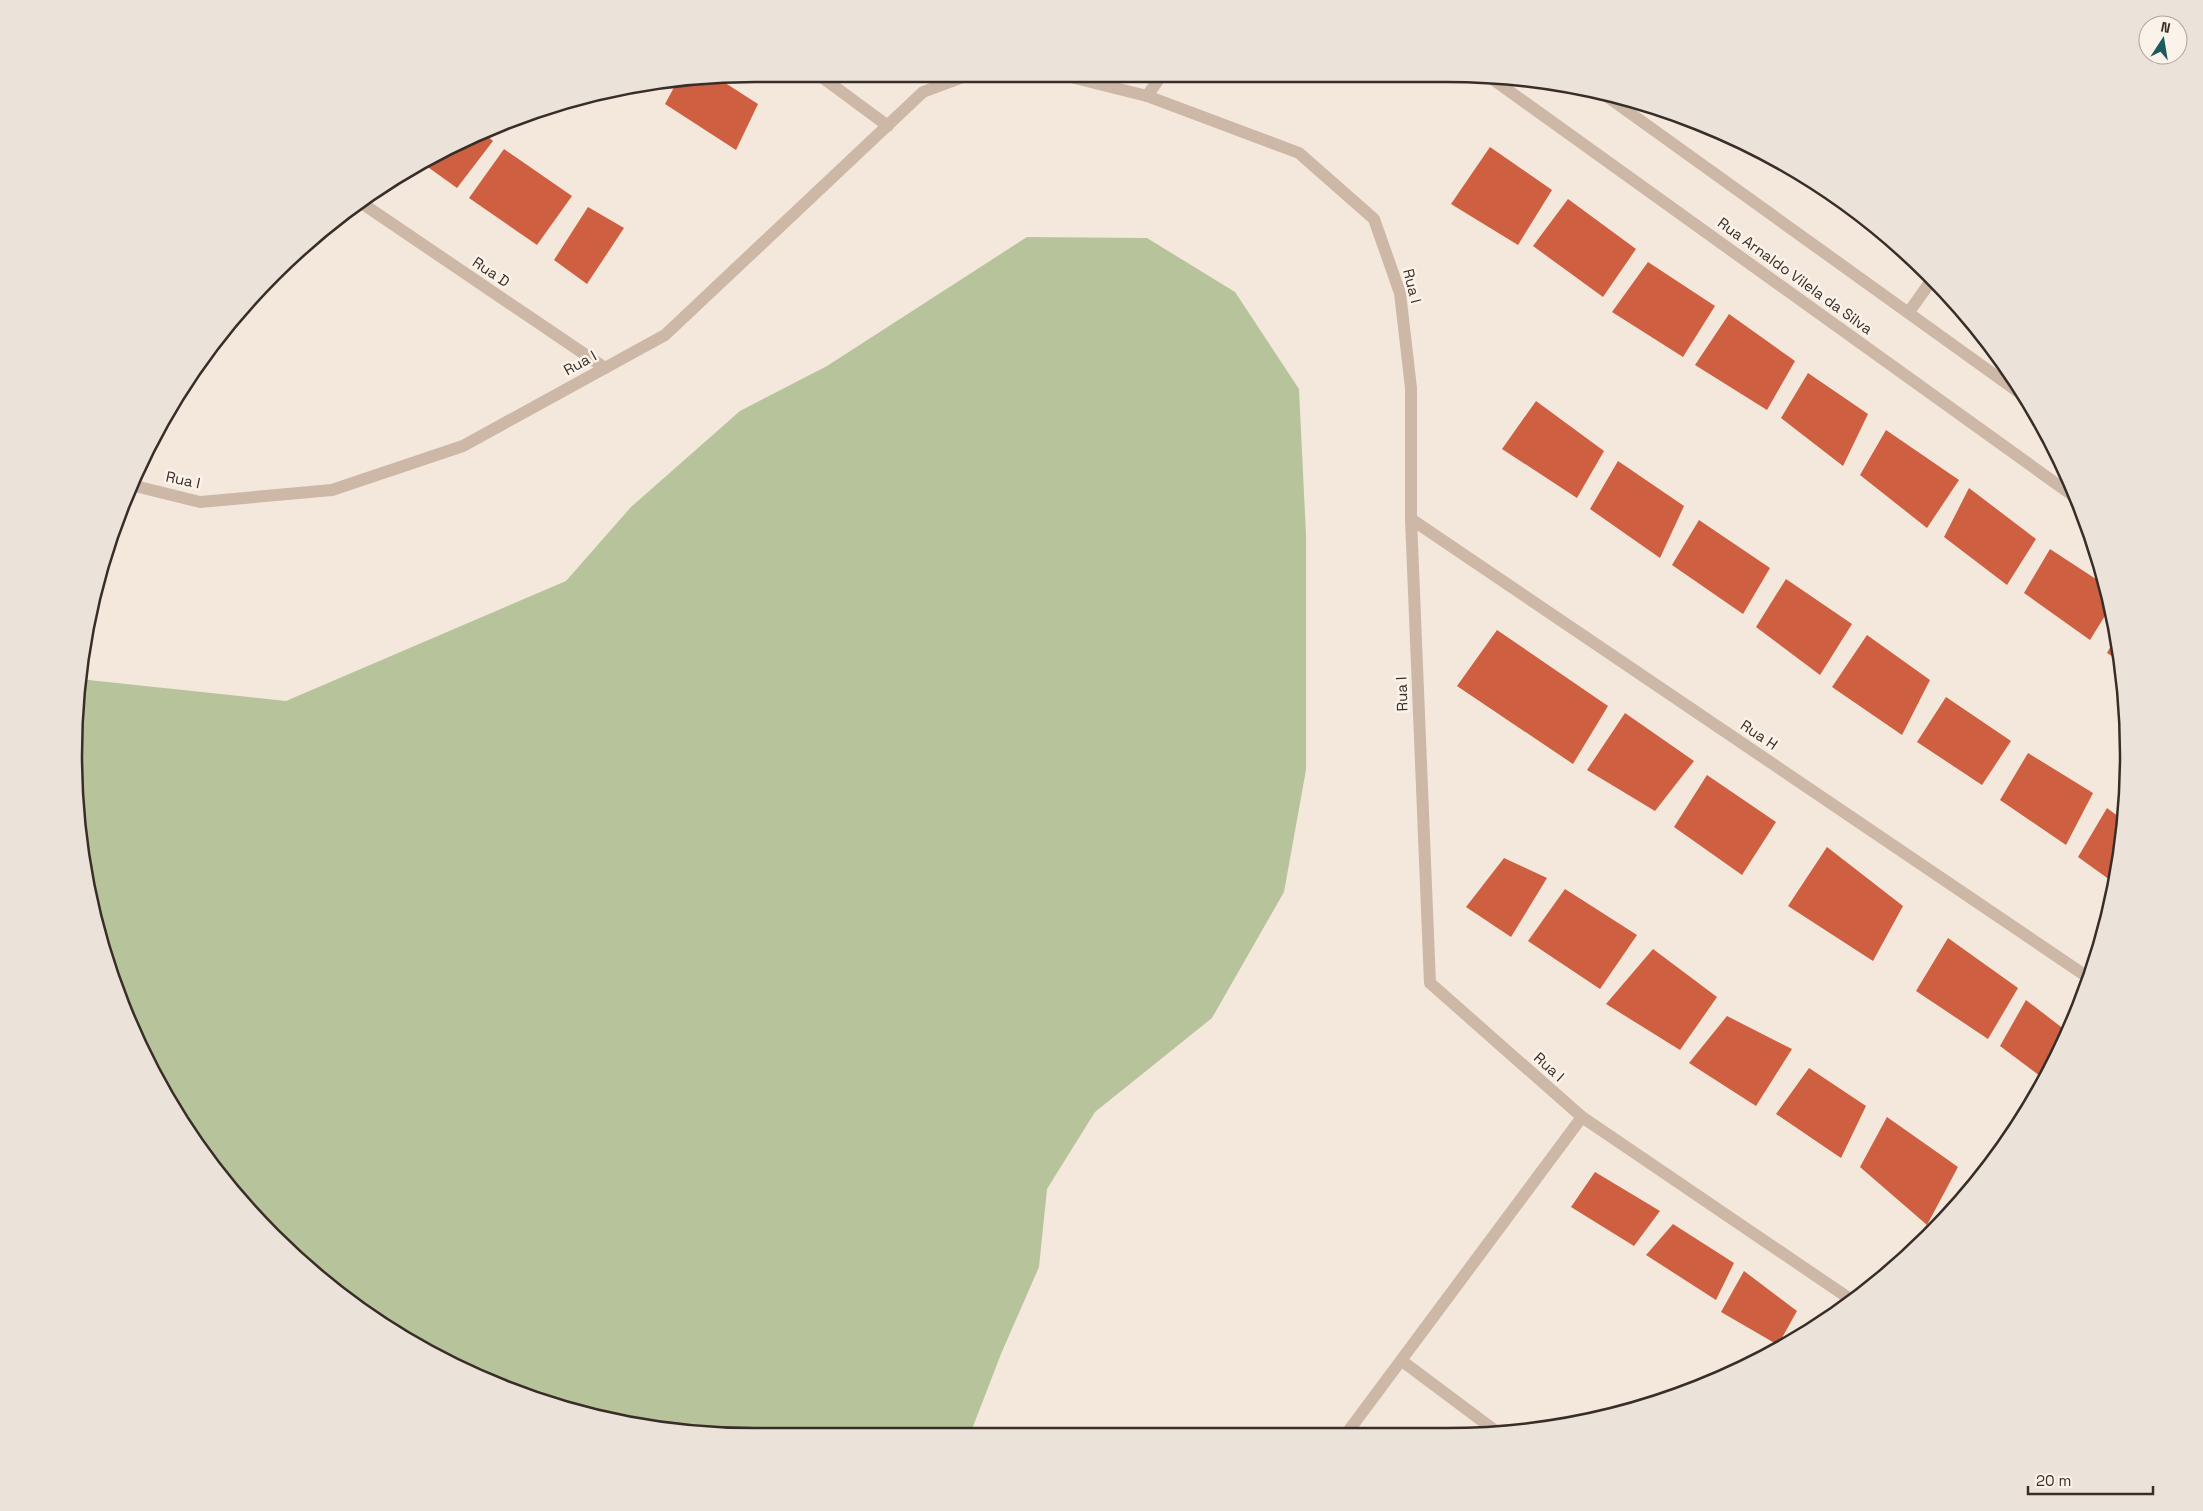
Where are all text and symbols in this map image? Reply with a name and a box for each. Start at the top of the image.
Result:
north arrow [2138,15,2188,65]
text: N [2159,18,2172,37]
street label: Rua Arnaldo Vilela da Silva [1714,213,1877,338]
street label: Rua D [469,252,514,291]
street label: Rua I [1399,267,1426,305]
street label: Rua I [560,346,600,379]
street label: Rua I [164,467,202,492]
street label: Rua I [1391,676,1412,712]
street label: Rua H [1737,715,1782,754]
street label: Rua I [1530,1048,1569,1085]
scale bar [2028,1464,2153,1496]
text: 20 m [2036,1471,2071,1490]

